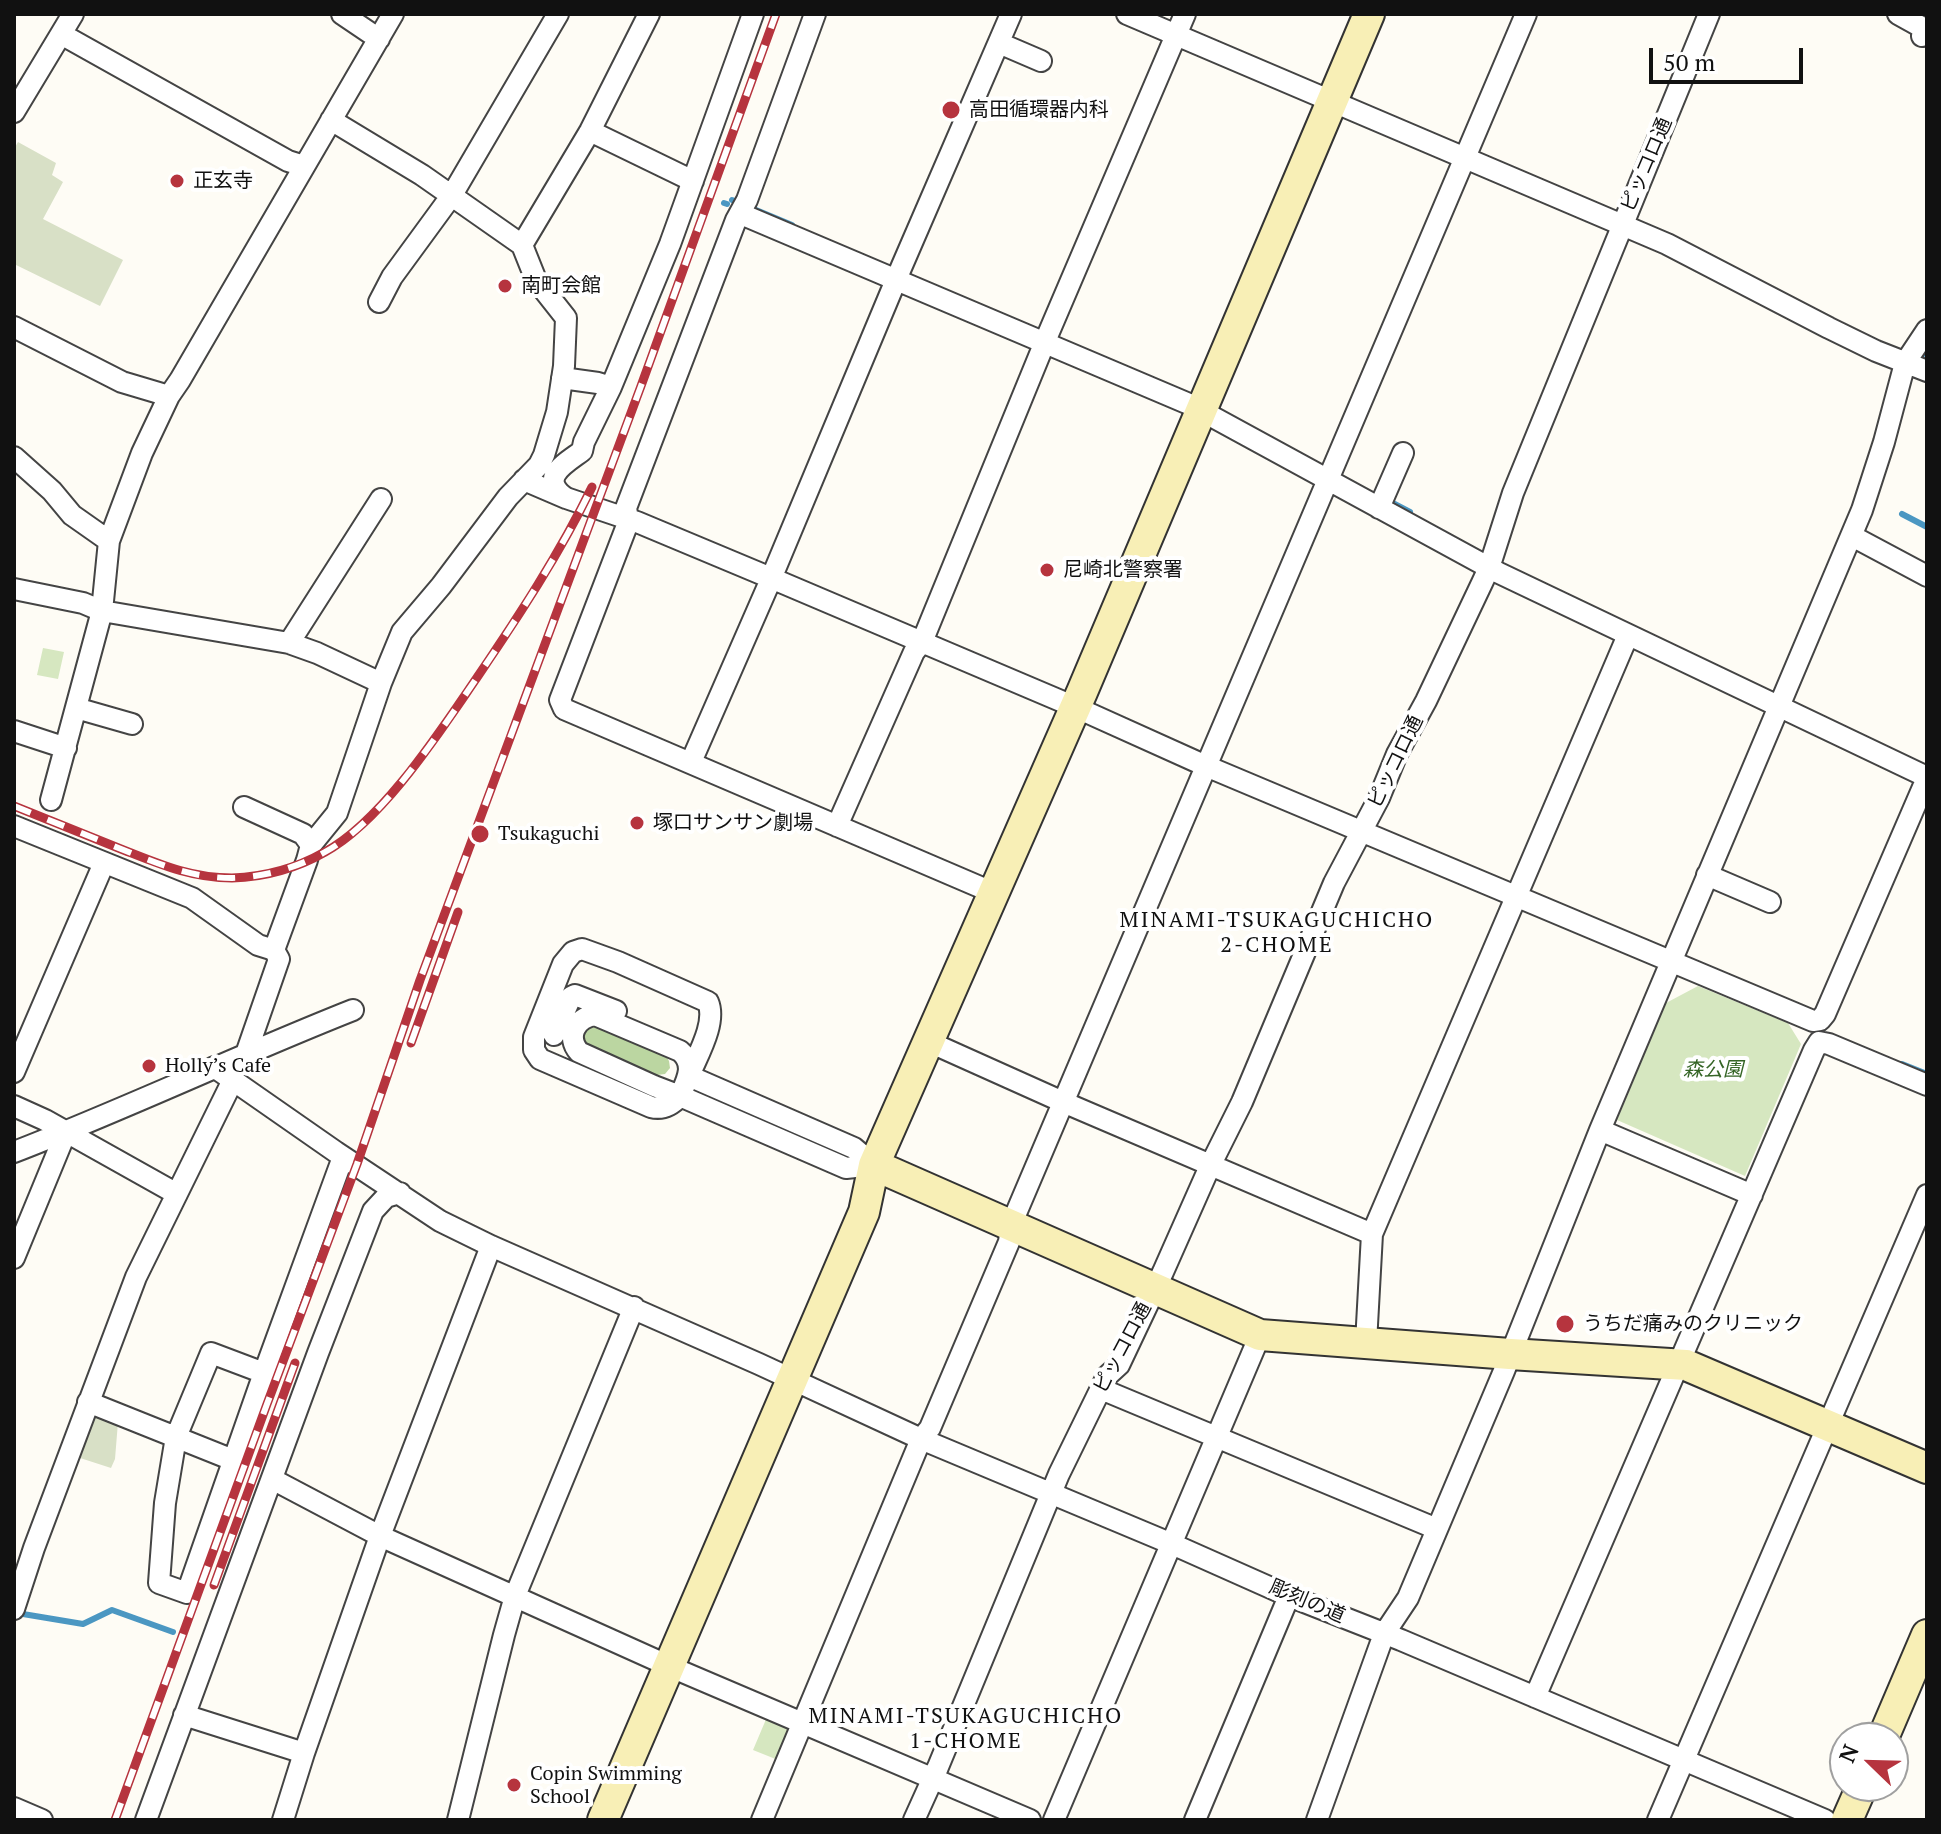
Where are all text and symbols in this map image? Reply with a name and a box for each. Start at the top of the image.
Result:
scale bar [1653,32,1807,82]
text: 50 m [1663,46,1715,78]
place label: 高田循環器内科 [969,98,1109,122]
marker: 高田循環器内科 [940,99,962,121]
street label: ピッコロ通 [1616,114,1678,216]
place label: 正玄寺 [193,169,253,193]
marker: 正玄寺 [168,172,186,190]
place label: 南町会館 [521,274,601,298]
marker: 南町会館 [496,277,514,295]
place label: 尼崎北警察署 [1063,558,1183,582]
marker: 尼崎北警察署 [1038,561,1056,579]
street label: ピッコロ通 [1363,712,1429,812]
place label: 塚口サンサン劇場 [653,811,813,835]
marker: 塚口サンサン劇場 [628,814,646,832]
place label: Tsukaguchi [498,822,599,846]
marker: Tsukaguchi [469,823,491,845]
district label: MINAMI-TSUKAGUCHICHO 2-CHOME [1120,908,1434,960]
place label: Holly’s Cafe [165,1054,271,1078]
marker: Holly’s Cafe [140,1057,158,1075]
park label: 森公園 [1683,1058,1743,1082]
street label: ピッコロ通 [1089,1298,1157,1398]
place label: うちだ痛みのクリニック [1583,1312,1803,1336]
marker: うちだ痛みのクリニック [1554,1313,1576,1335]
street label: 彫刻の道 [1265,1575,1349,1629]
district label: MINAMI-TSUKAGUCHICHO 1-CHOME [809,1704,1123,1756]
north arrow [1829,1722,1909,1802]
text: N [1832,1740,1865,1767]
place label: Copin Swimming School [530,1762,682,1809]
marker: Copin Swimming School [505,1776,523,1794]

